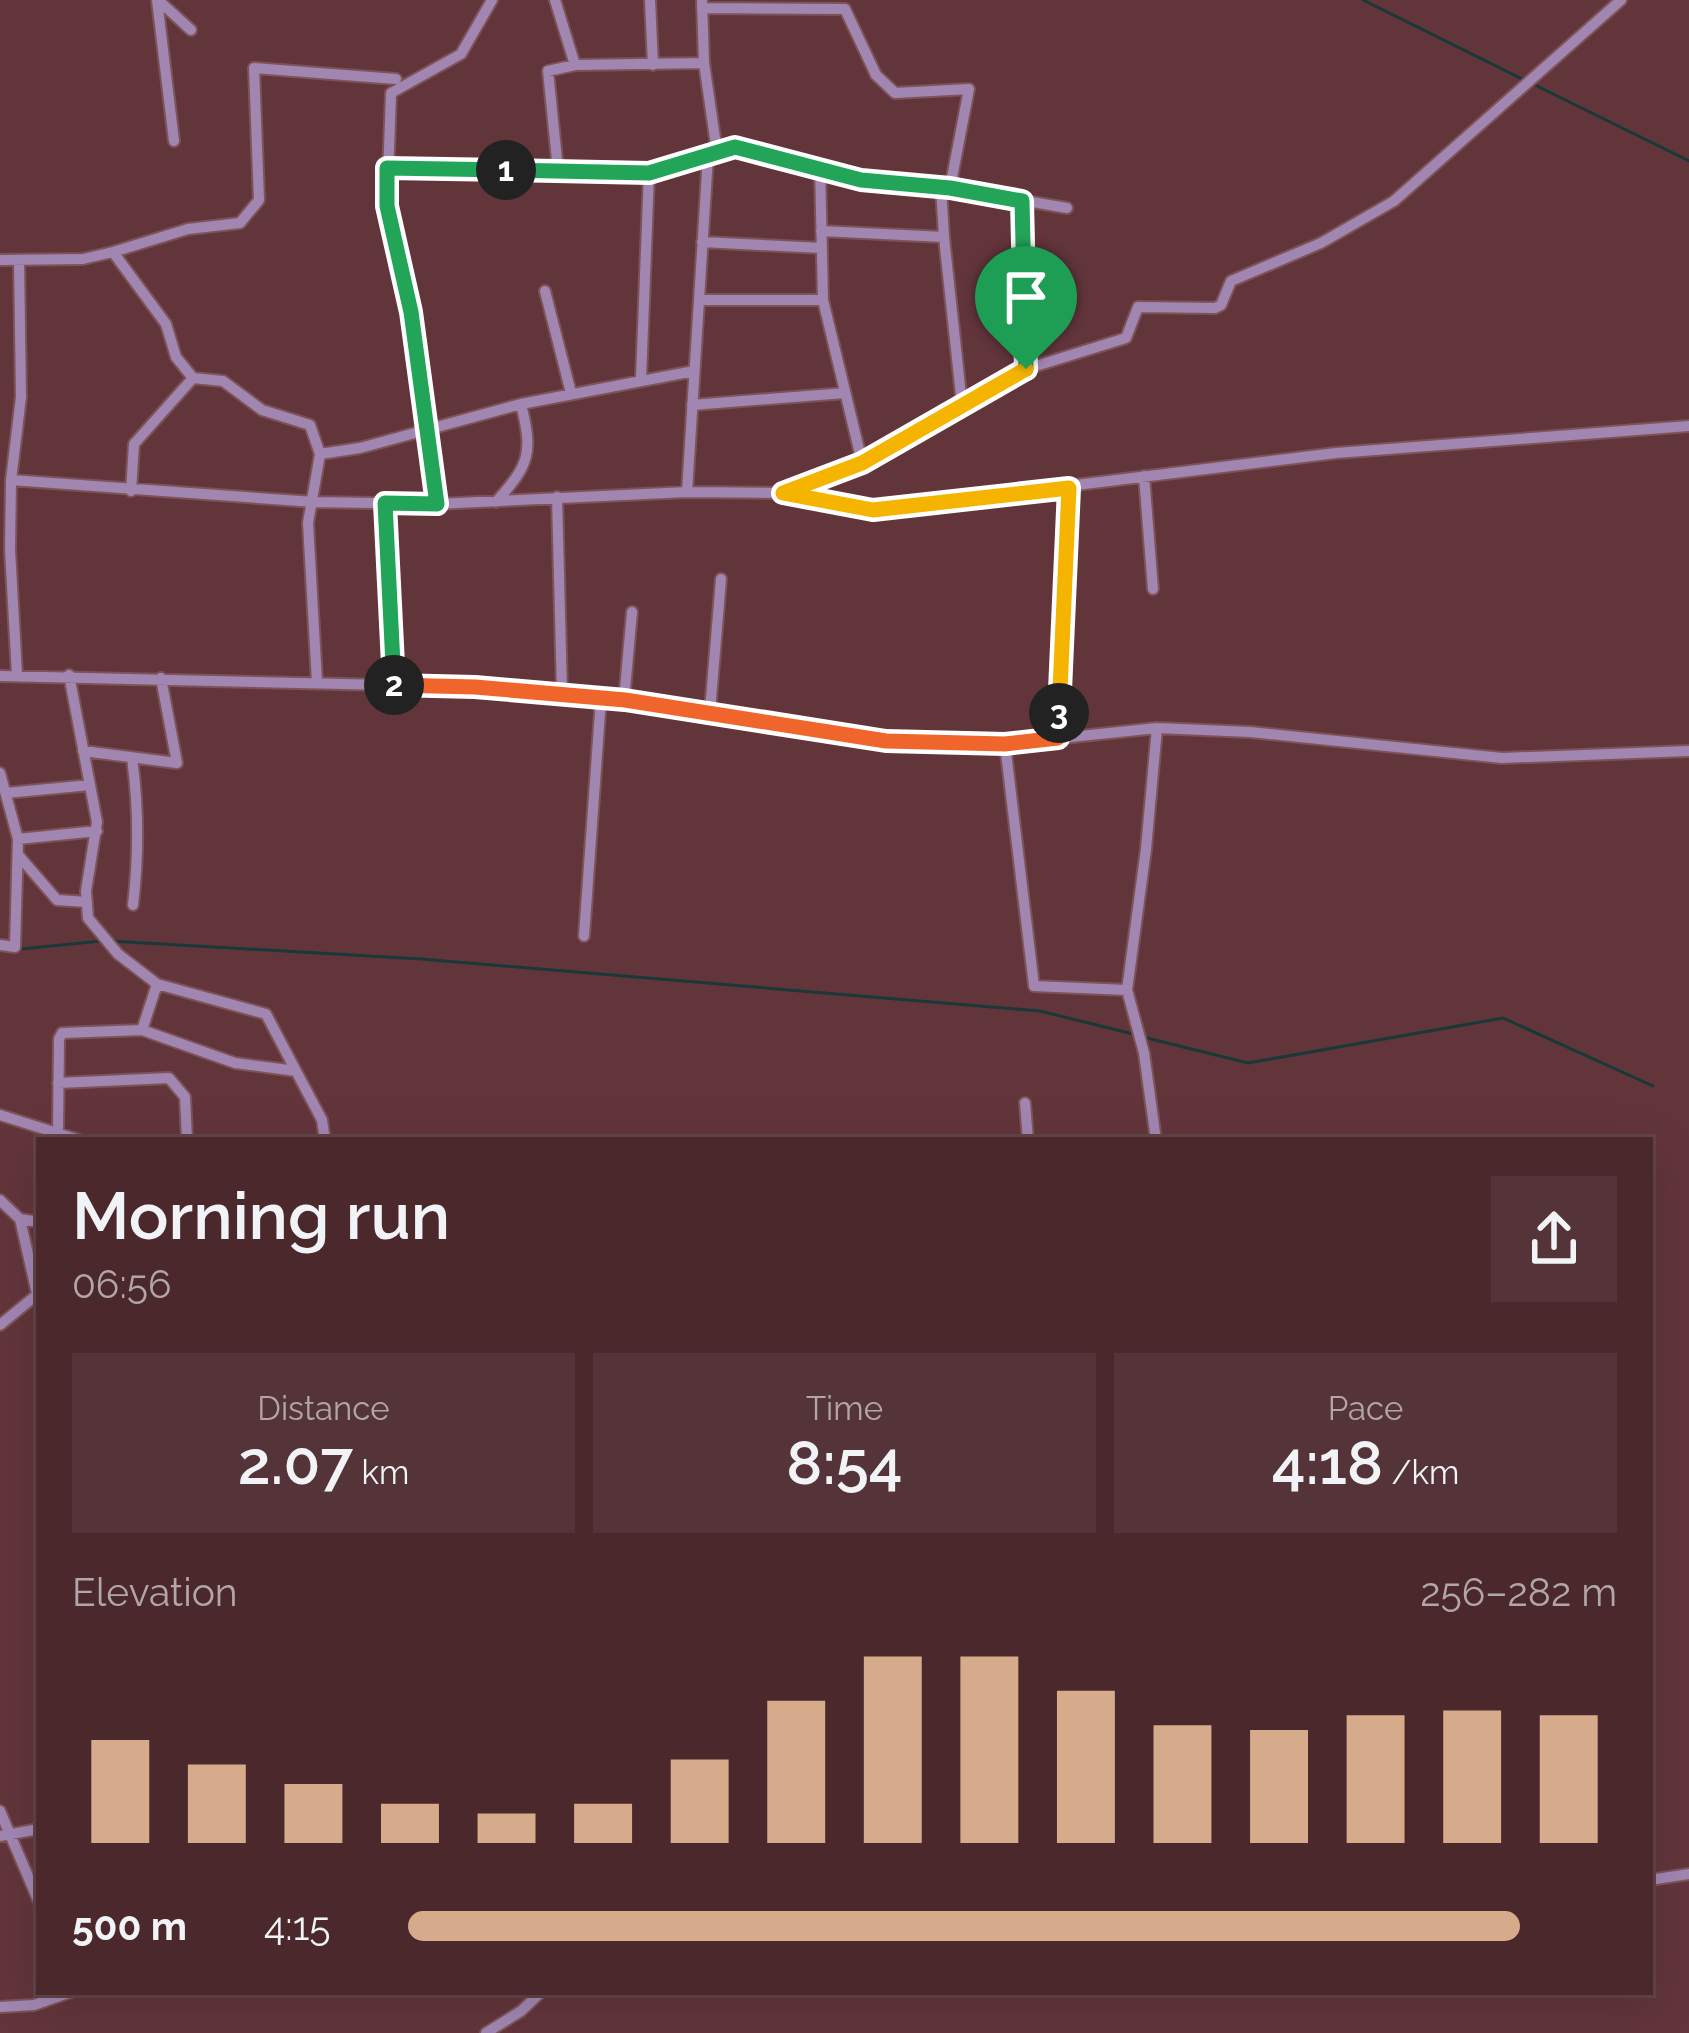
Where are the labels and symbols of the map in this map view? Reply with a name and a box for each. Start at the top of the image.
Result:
pin: 1 [476,140,536,200]
pin [975,246,1077,369]
pin: 2 [364,655,424,715]
pin: 3 [1029,683,1089,743]

